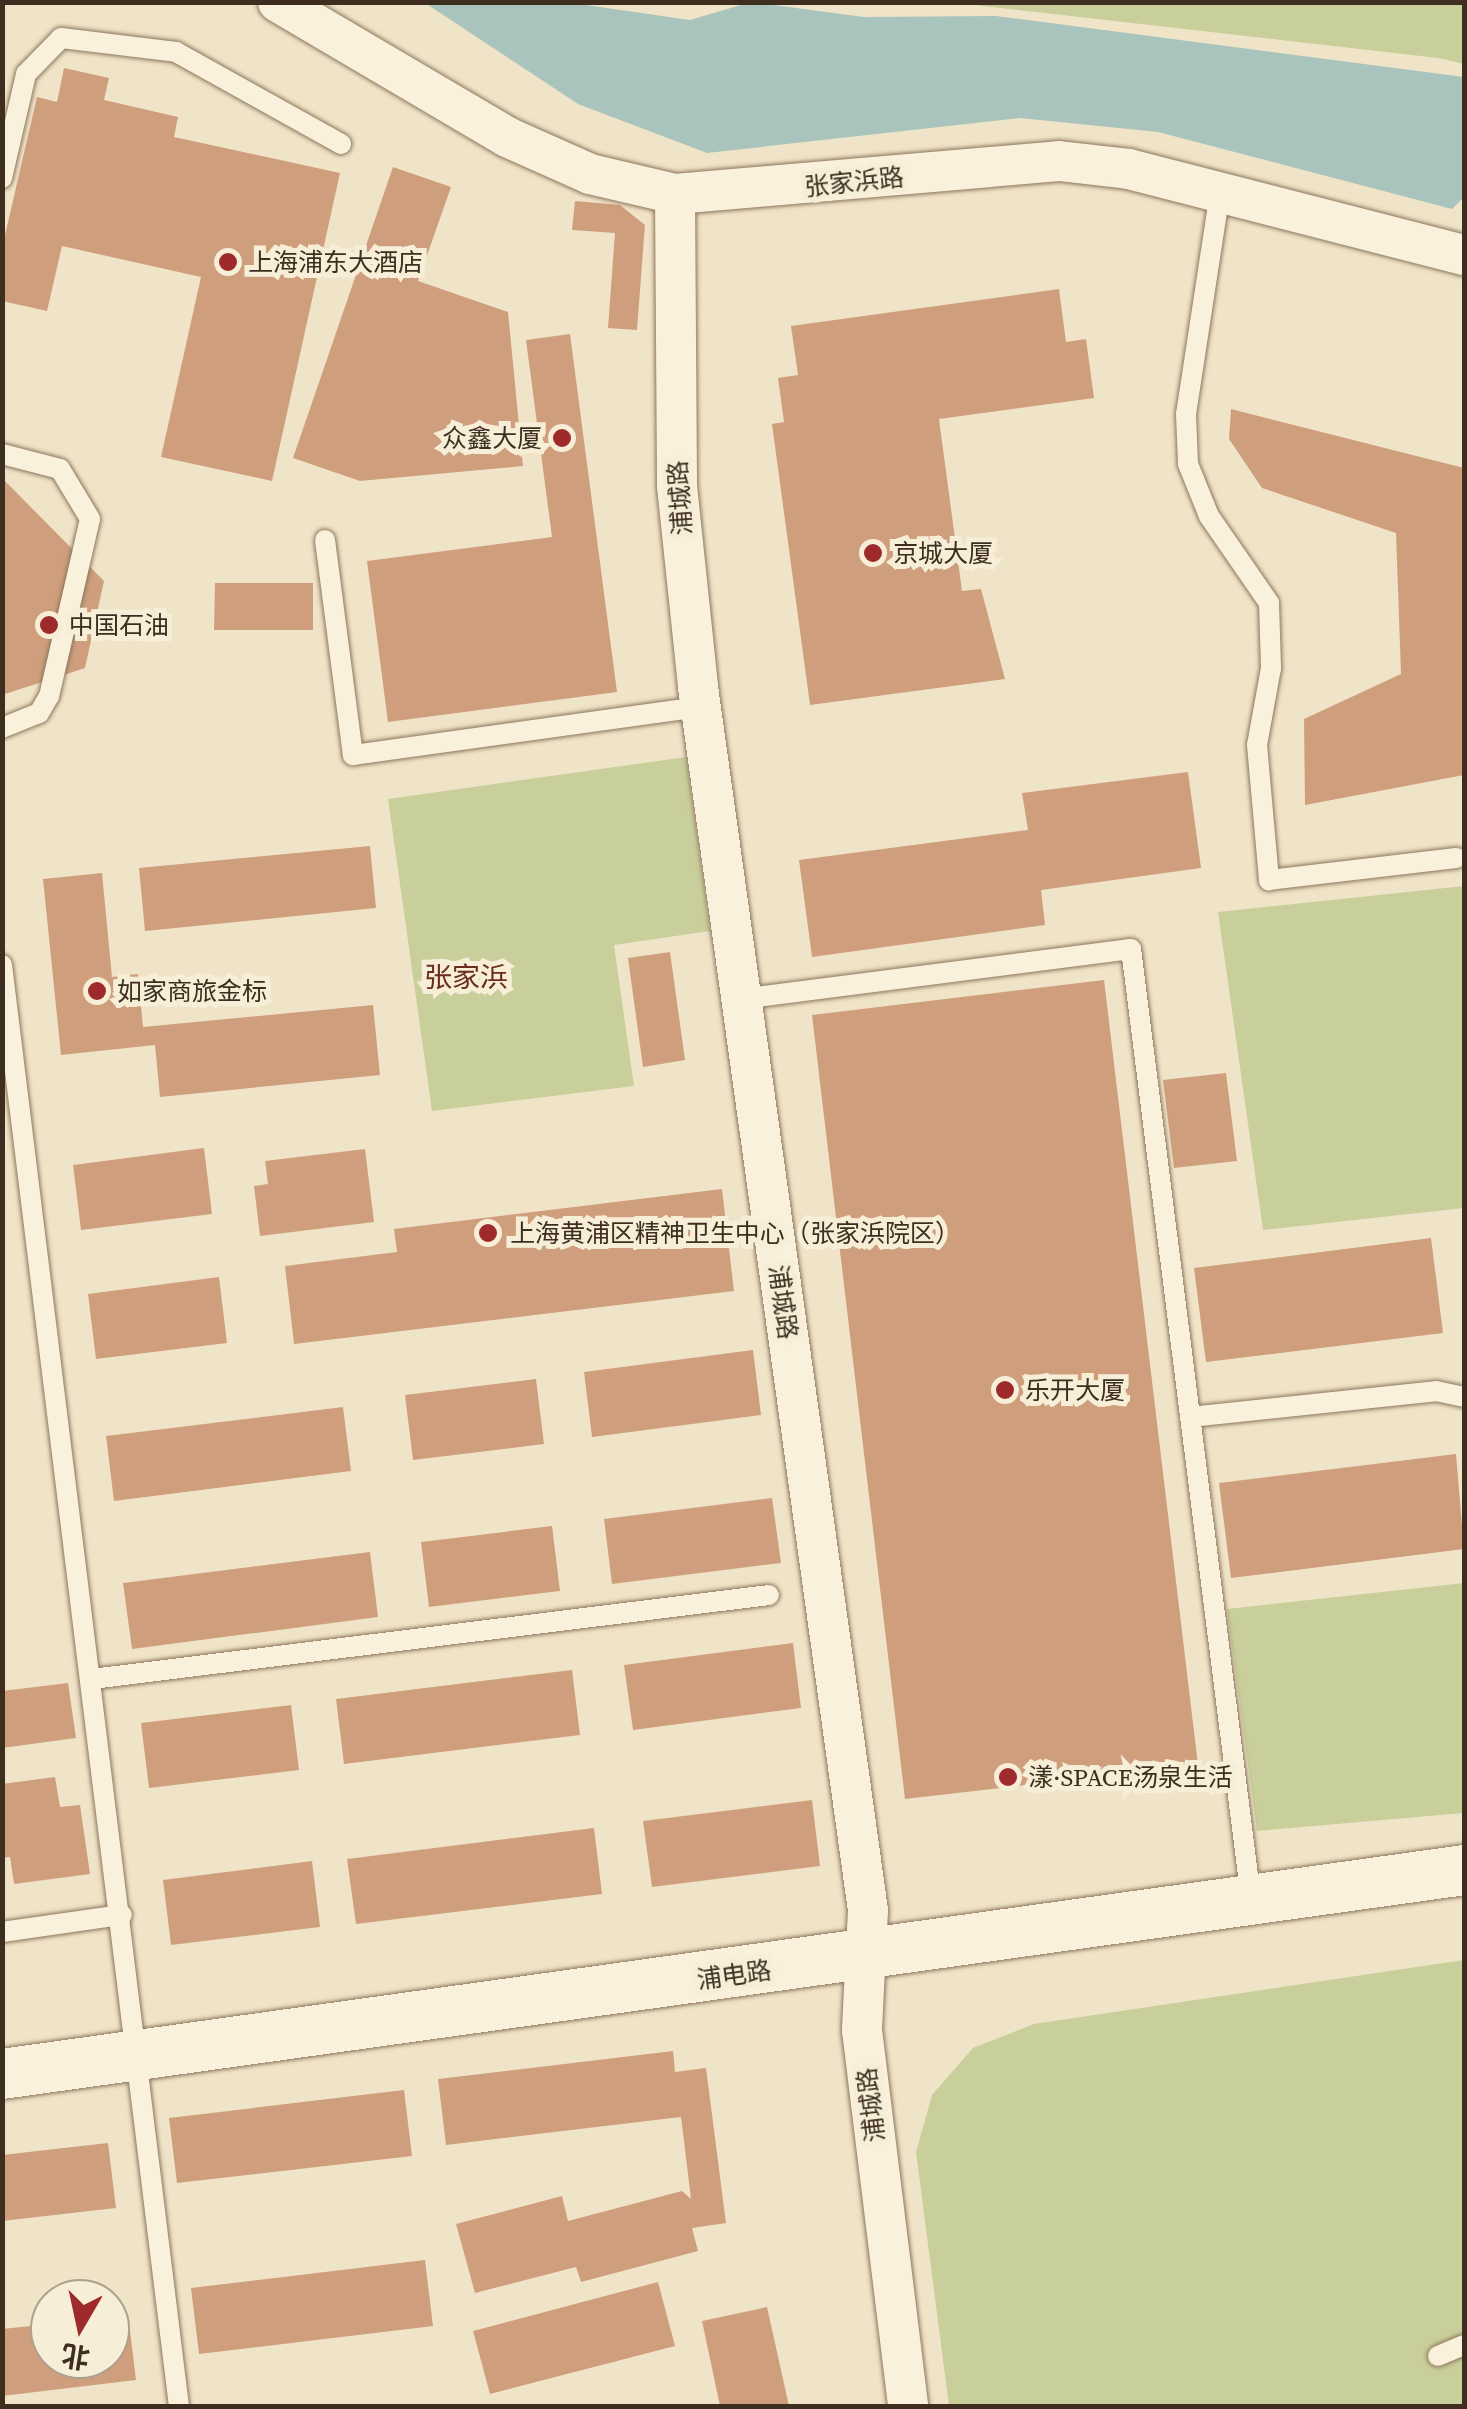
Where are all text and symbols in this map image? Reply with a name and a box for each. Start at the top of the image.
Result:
street label: 张家浜路 [803,162,905,202]
place label: 上海浦东大酒店 [248,247,423,277]
marker: 上海浦东大酒店 [217,251,239,273]
place label: 众鑫大厦 [442,423,542,453]
marker: 众鑫大厦 [551,427,573,449]
street label: 浦城路 [662,460,698,536]
place label: 京城大厦 [893,538,993,568]
marker: 京城大厦 [862,542,884,564]
place label: 中国石油 [69,610,169,640]
marker: 中国石油 [38,614,60,636]
district label: 张家浜 [424,960,508,994]
place label: 如家商旅金标 [117,976,267,1006]
marker: 如家商旅金标 [86,980,108,1002]
place label: 上海黄浦区精神卫生中心（张家浜院区） [510,1218,960,1248]
marker: 上海黄浦区精神卫生中心（张家浜院区） [475,1220,501,1246]
street label: 浦城路 [763,1263,803,1341]
place label: 乐开大厦 [1025,1375,1125,1405]
marker: 乐开大厦 [994,1379,1016,1401]
place label: 漾·SPACE汤泉生活 [1028,1762,1233,1792]
marker: 漾·SPACE汤泉生活 [997,1766,1019,1788]
street label: 浦电路 [695,1955,773,1995]
street label: 浦城路 [852,2066,890,2144]
north arrow [30,2279,130,2379]
text: 北 [59,2336,92,2378]

